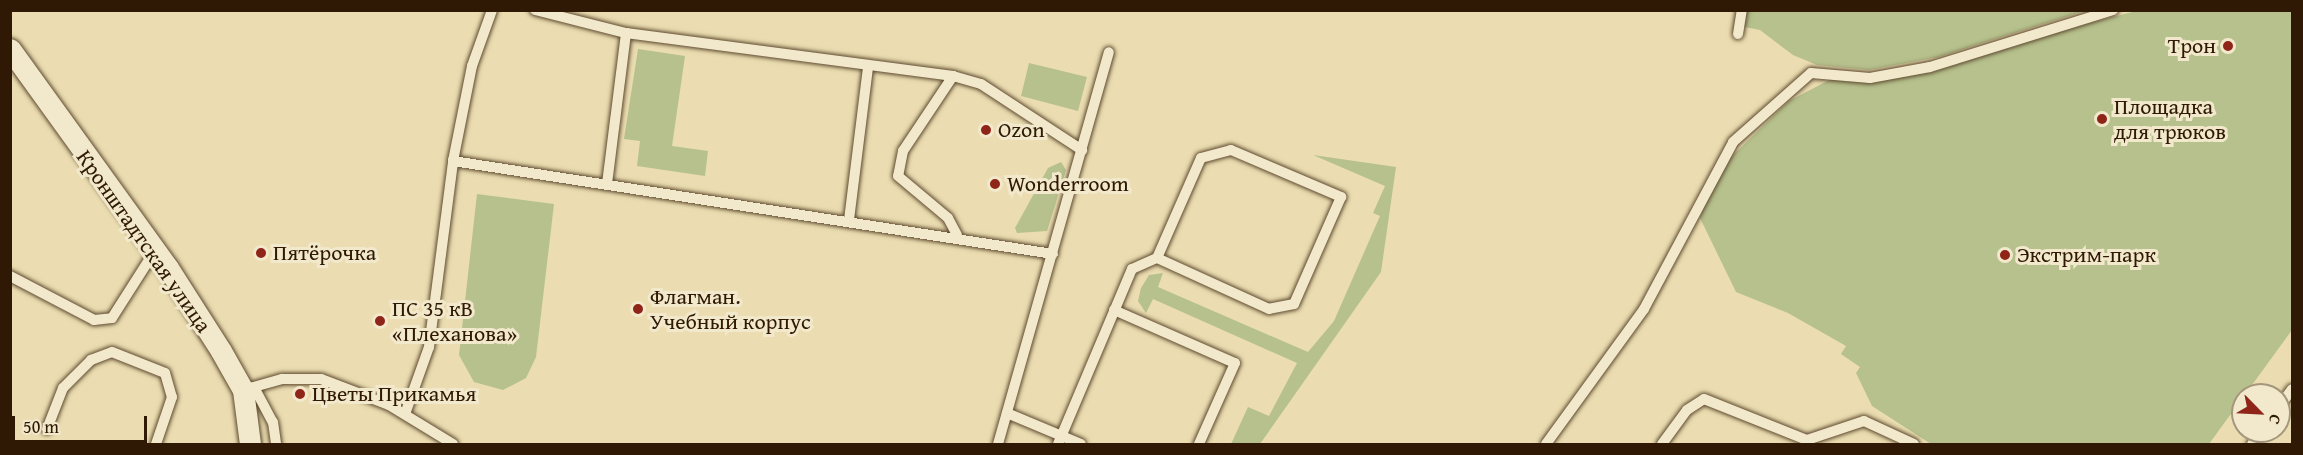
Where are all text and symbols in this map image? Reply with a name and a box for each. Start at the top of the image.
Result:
place label: Трон [2168,33,2216,59]
marker: Трон [2221,39,2235,53]
place label: Площадка для трюков [2114,93,2226,144]
marker: Площадка для трюков [2095,112,2109,126]
place label: Ozon [998,117,1045,143]
marker: Ozon [979,123,993,137]
street label: Кронштадтская улица [71,145,217,337]
place label: Wonderroom [1007,171,1129,197]
marker: Wonderroom [988,177,1002,191]
place label: Пятёрочка [273,240,376,266]
place label: Экстрим-парк [2017,242,2156,268]
marker: Пятёрочка [254,246,268,260]
marker: Экстрим-парк [1998,248,2012,262]
place label: Флагман. Учебный корпус [650,283,811,334]
place label: ПС 35 кВ «Плеханова» [392,295,517,346]
marker: Флагман. Учебный корпус [631,302,645,316]
marker: ПС 35 кВ «Плеханова» [373,314,387,328]
place label: Цветы Прикамья [312,381,476,407]
north arrow [2231,383,2291,443]
marker: Цветы Прикамья [293,387,307,401]
scale bar [15,404,150,442]
text: С [2263,410,2288,429]
text: 50 m [23,413,59,440]

